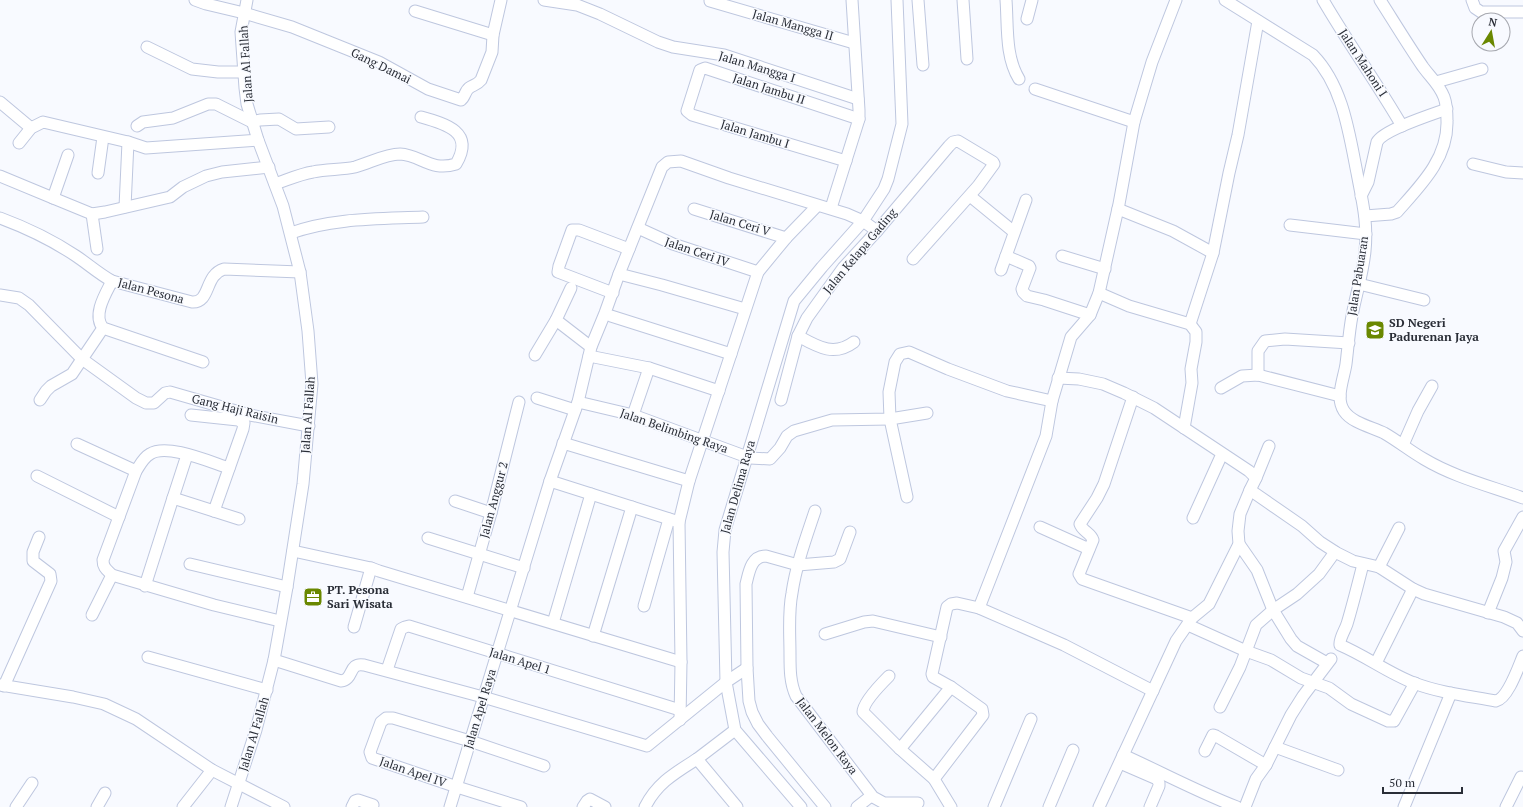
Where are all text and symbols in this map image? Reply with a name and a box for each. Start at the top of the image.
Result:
street label: Jalan Mangga II [751,6,835,43]
north arrow [1471,12,1511,52]
text: N [1487,15,1499,30]
street label: Jalan Al Fallah [235,25,256,103]
street label: Jalan Mahoni I [1336,26,1391,99]
street label: Gang Damai [349,45,414,87]
street label: Jalan Mangga I [717,48,797,85]
street label: Jalan Jambu II [731,70,807,107]
street label: Jalan Jambu I [719,116,791,151]
street label: Jalan Kelapa Gading [820,205,900,296]
street label: Jalan Ceri V [708,206,773,239]
street label: Jalan Ceri IV [663,234,732,270]
street label: Jalan Pabuaran [1344,235,1371,317]
street label: Jalan Pesona [116,275,186,307]
place label: SD Negeri Padurenan Jaya [1389,315,1479,344]
school or university icon: SD Negeri Padurenan Jaya [1364,319,1386,341]
street label: Jalan Al Fallah [297,376,318,454]
street label: Gang Haji Raisin [190,391,280,427]
street label: Jalan Belimbing Raya [618,405,730,456]
street label: Jalan Delima Raya [717,438,758,535]
street label: Jalan Anggur 2 [476,460,511,540]
place label: PT. Pesona Sari Wisata [327,582,393,611]
office icon: PT. Pesona Sari Wisata [302,586,324,608]
street label: Jalan Apel 1 [488,644,553,677]
street label: Jalan Apel Raya [460,667,499,751]
street label: Jalan Melon Raya [794,694,861,777]
street label: Jalan Al Fallah [235,695,272,773]
street label: Jalan Apel IV [378,753,449,790]
scale bar [1383,769,1462,795]
text: 50 m [1389,775,1416,790]

